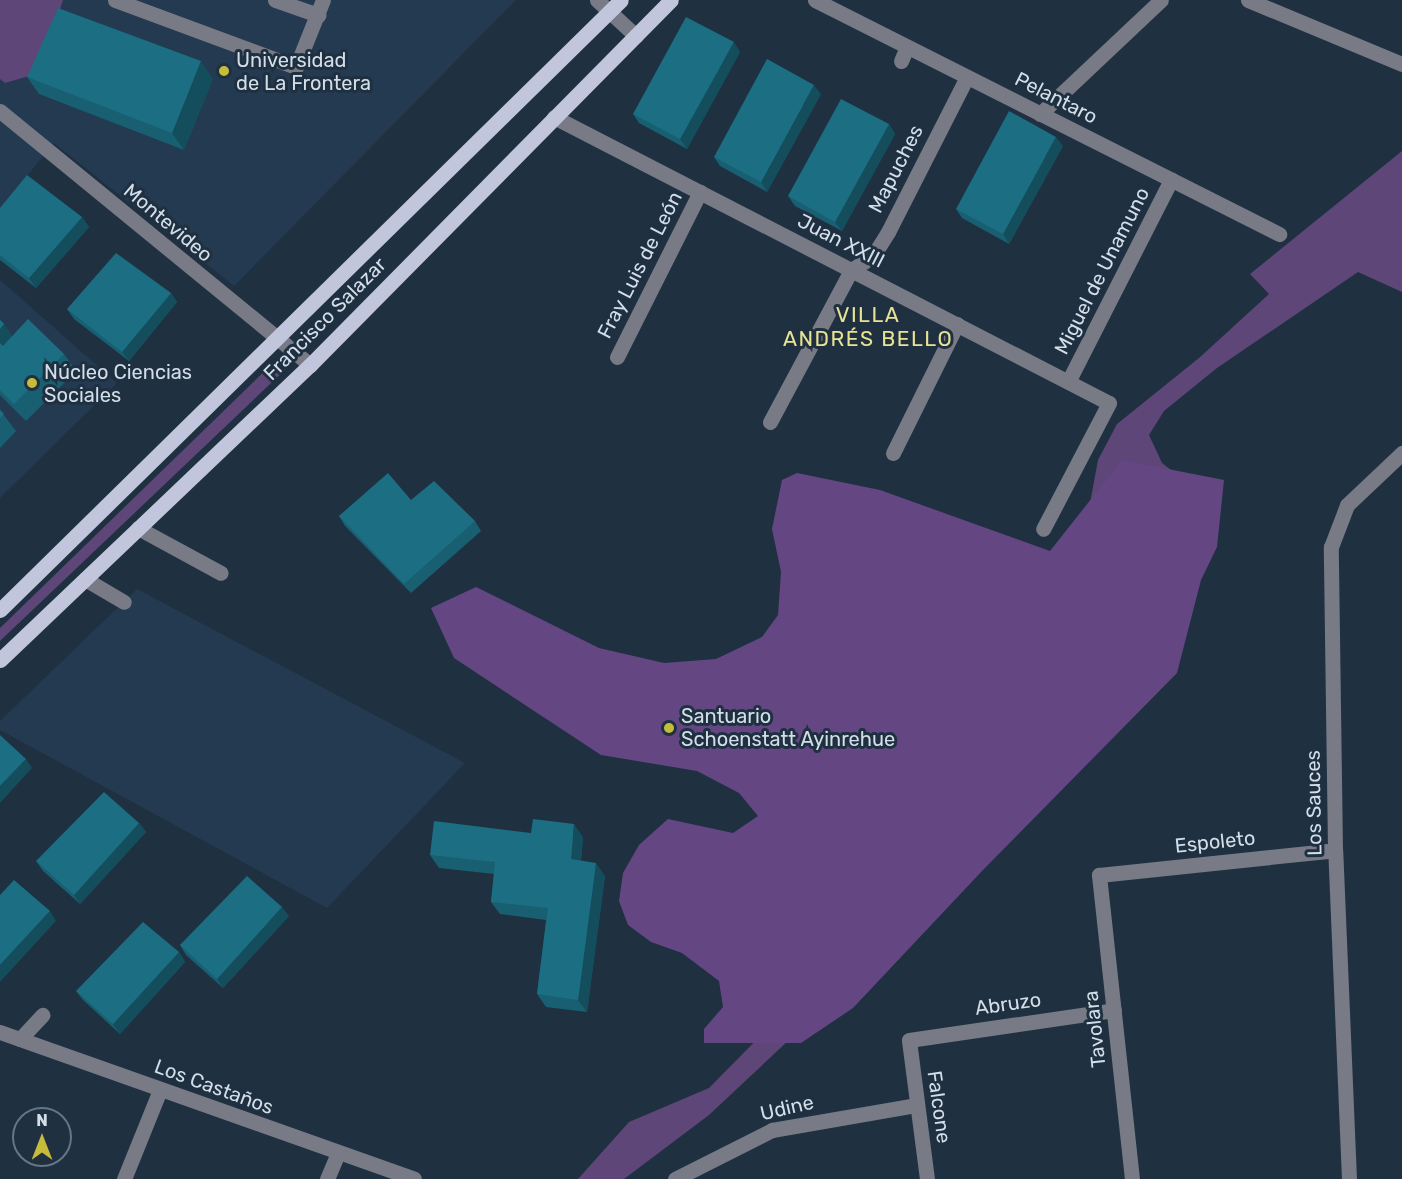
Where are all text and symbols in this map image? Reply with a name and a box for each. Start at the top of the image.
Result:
place label: Universidad de La Frontera [236,48,371,95]
marker: Universidad de La Frontera [217,64,231,78]
street label: Pelantaro [1011,67,1101,129]
street label: Mapuches [864,121,928,217]
street label: Montevideo [119,179,217,267]
street label: Miguel de Unamuno [1049,183,1155,359]
street label: Fray Luis de León [592,187,688,343]
street label: Juan XXIII [793,209,889,273]
street label: Francisco Salazar [259,253,391,385]
district label: VILLA ANDRÉS BELLO [783,302,953,352]
place label: Núcleo Ciencias Sociales [44,360,192,407]
marker: Núcleo Ciencias Sociales [25,376,39,390]
place label: Santuario Schoenstatt Ayinrehue [681,704,896,751]
marker: Santuario Schoenstatt Ayinrehue [662,721,676,735]
street label: Los Sauces [1301,750,1327,856]
street label: Espoleto [1173,826,1257,858]
street label: Abruzo [973,987,1043,1021]
street label: Tavolara [1079,989,1111,1069]
street label: Los Castaños [151,1054,277,1120]
street label: Falcone [922,1069,956,1145]
street label: Udine [758,1090,816,1126]
north arrow [12,1107,72,1167]
text: N [36,1111,48,1130]

